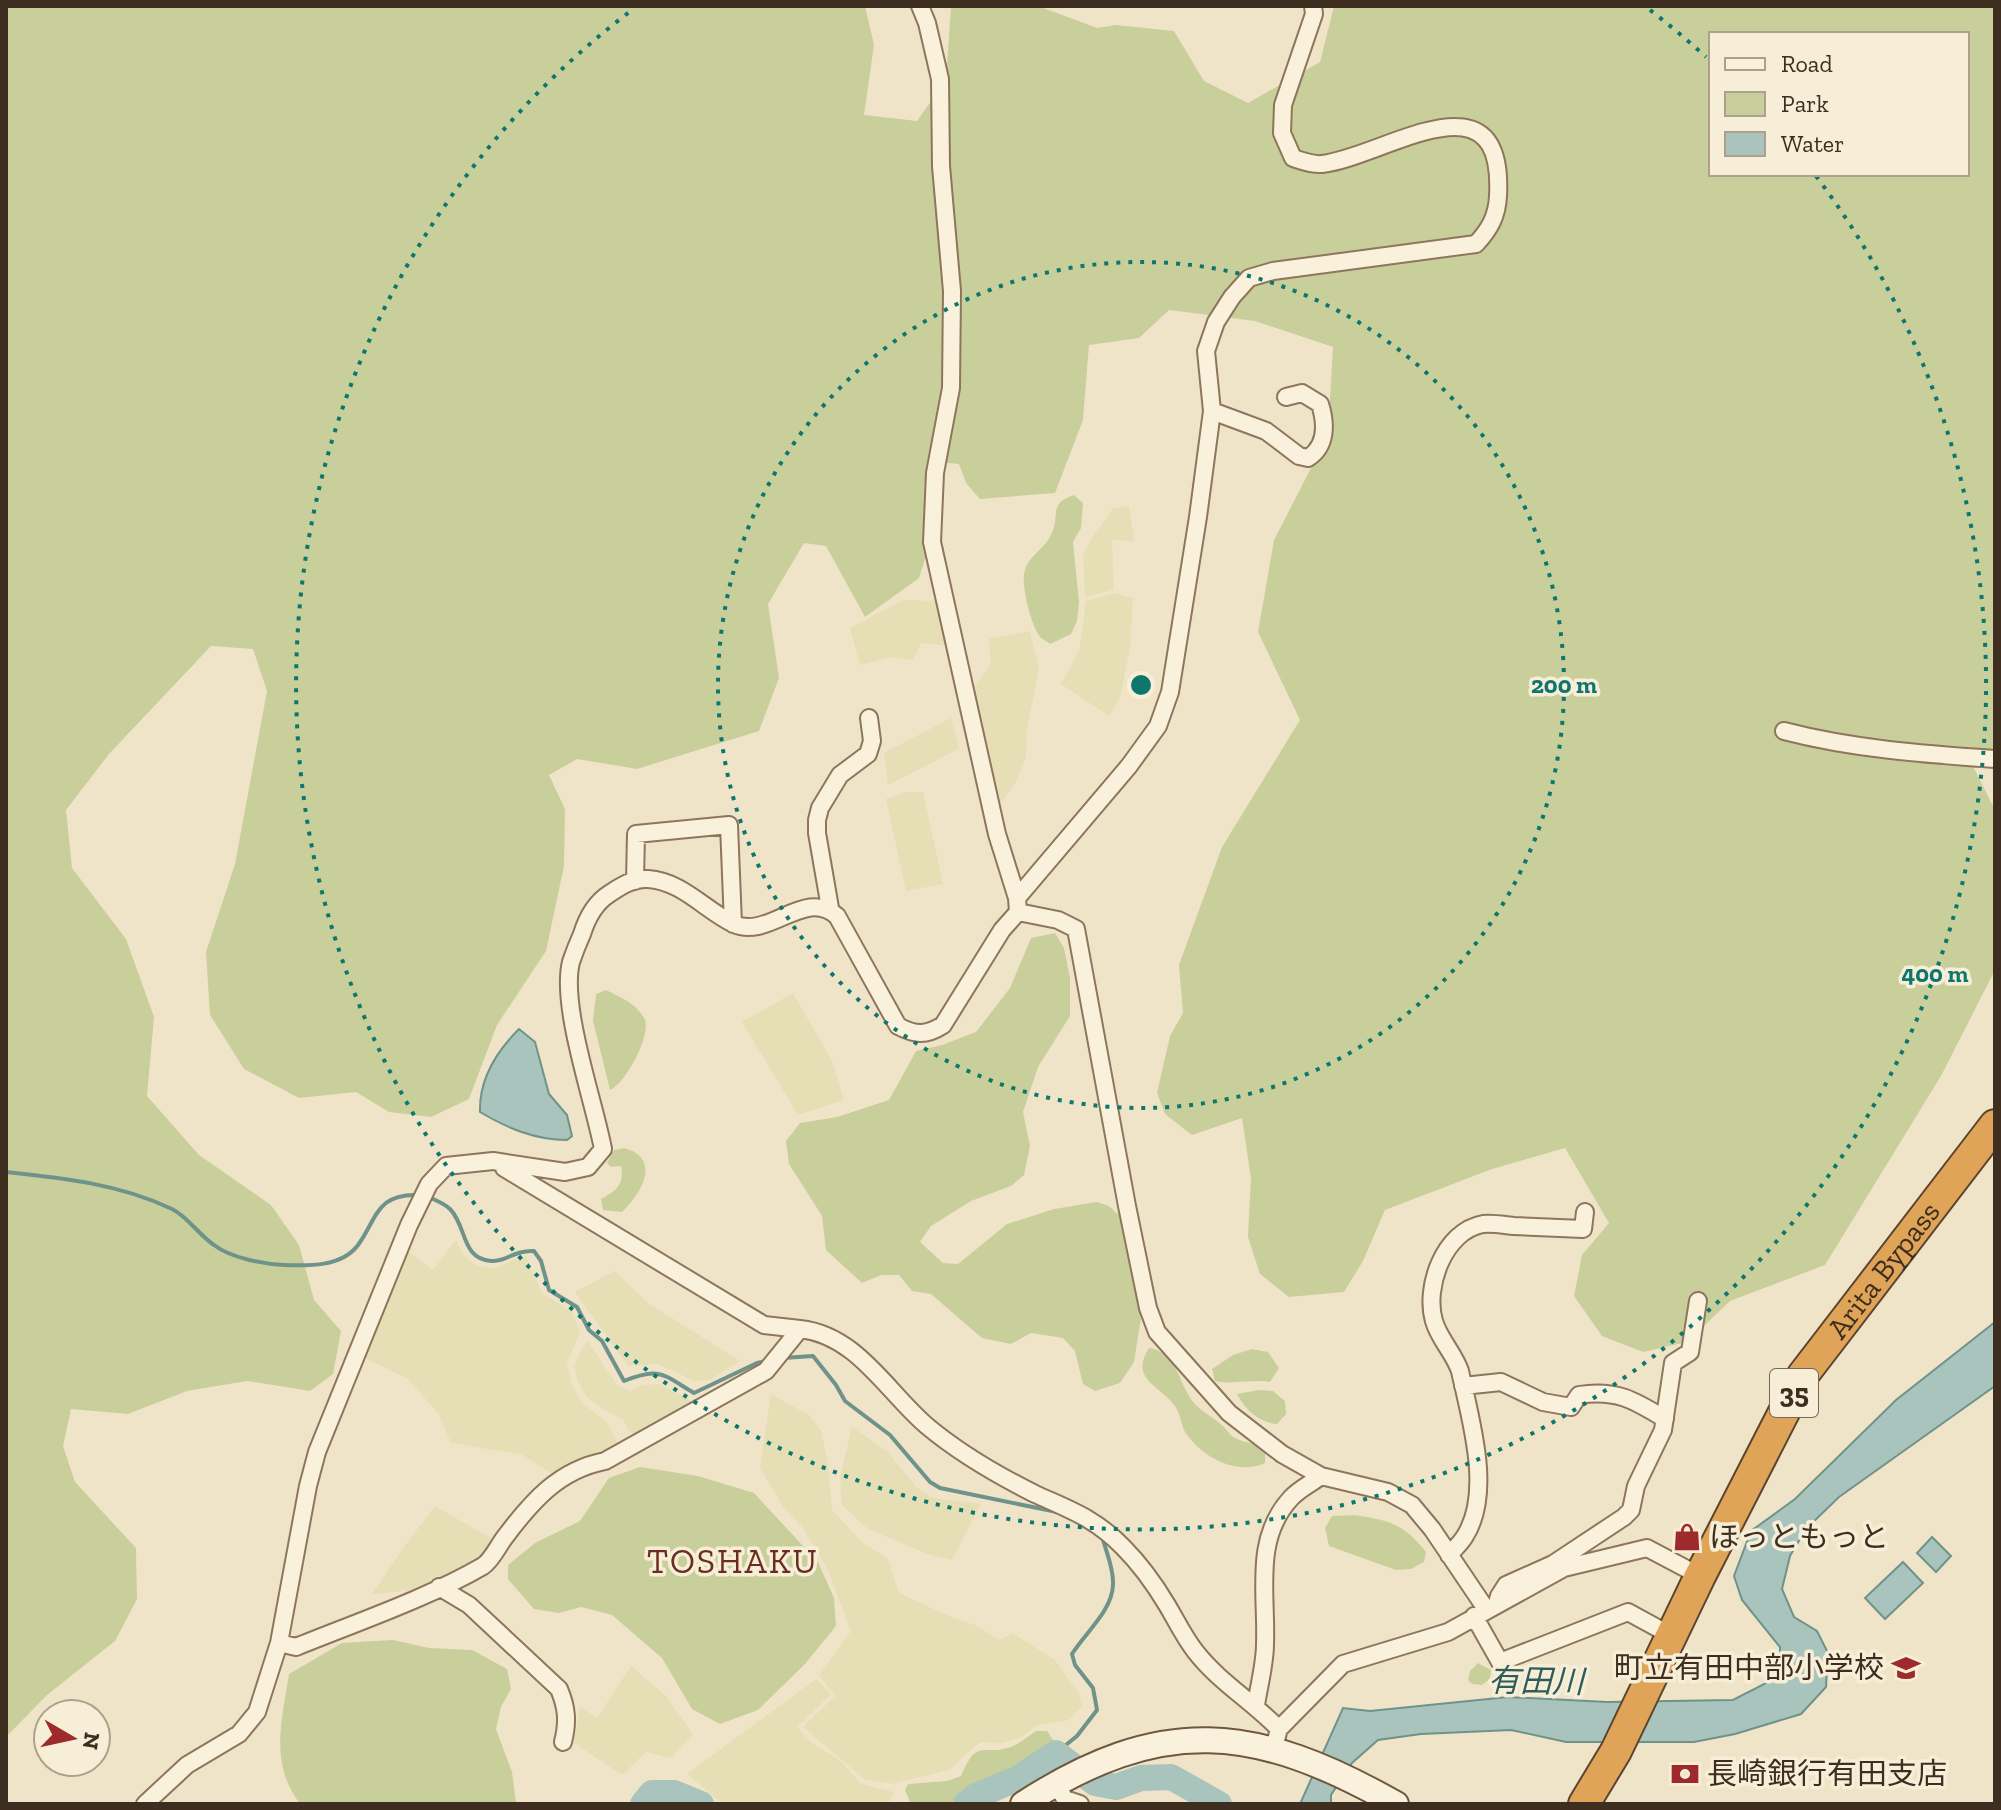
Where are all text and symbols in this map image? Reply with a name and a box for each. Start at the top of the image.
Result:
legend [1709,32,1969,176]
text: Road [1781,49,1833,78]
text: Park [1781,89,1829,118]
text: Water [1781,129,1844,158]
text: 200 m [1531,670,1597,699]
centre of rings [1127,671,1155,699]
text: 400 m [1902,959,1968,988]
street label: Arita Bypass [1819,1194,1948,1346]
road number: 35 [1770,1369,1818,1417]
place label: ほっともっと [1709,1519,1889,1555]
shop icon: ほっともっと [1672,1522,1702,1552]
district label: TOSHAKU [647,1541,819,1582]
place label: 町立有田中部小学校 [1614,1650,1884,1686]
school or university icon: 町立有田中部小学校 [1891,1653,1921,1683]
water label: 有田川 [1488,1661,1587,1701]
north arrow [32,1698,112,1778]
text: N [77,1731,106,1752]
place label: 長崎銀行有田支店 [1707,1756,1947,1792]
bank icon: 長崎銀行有田支店 [1670,1759,1700,1789]

